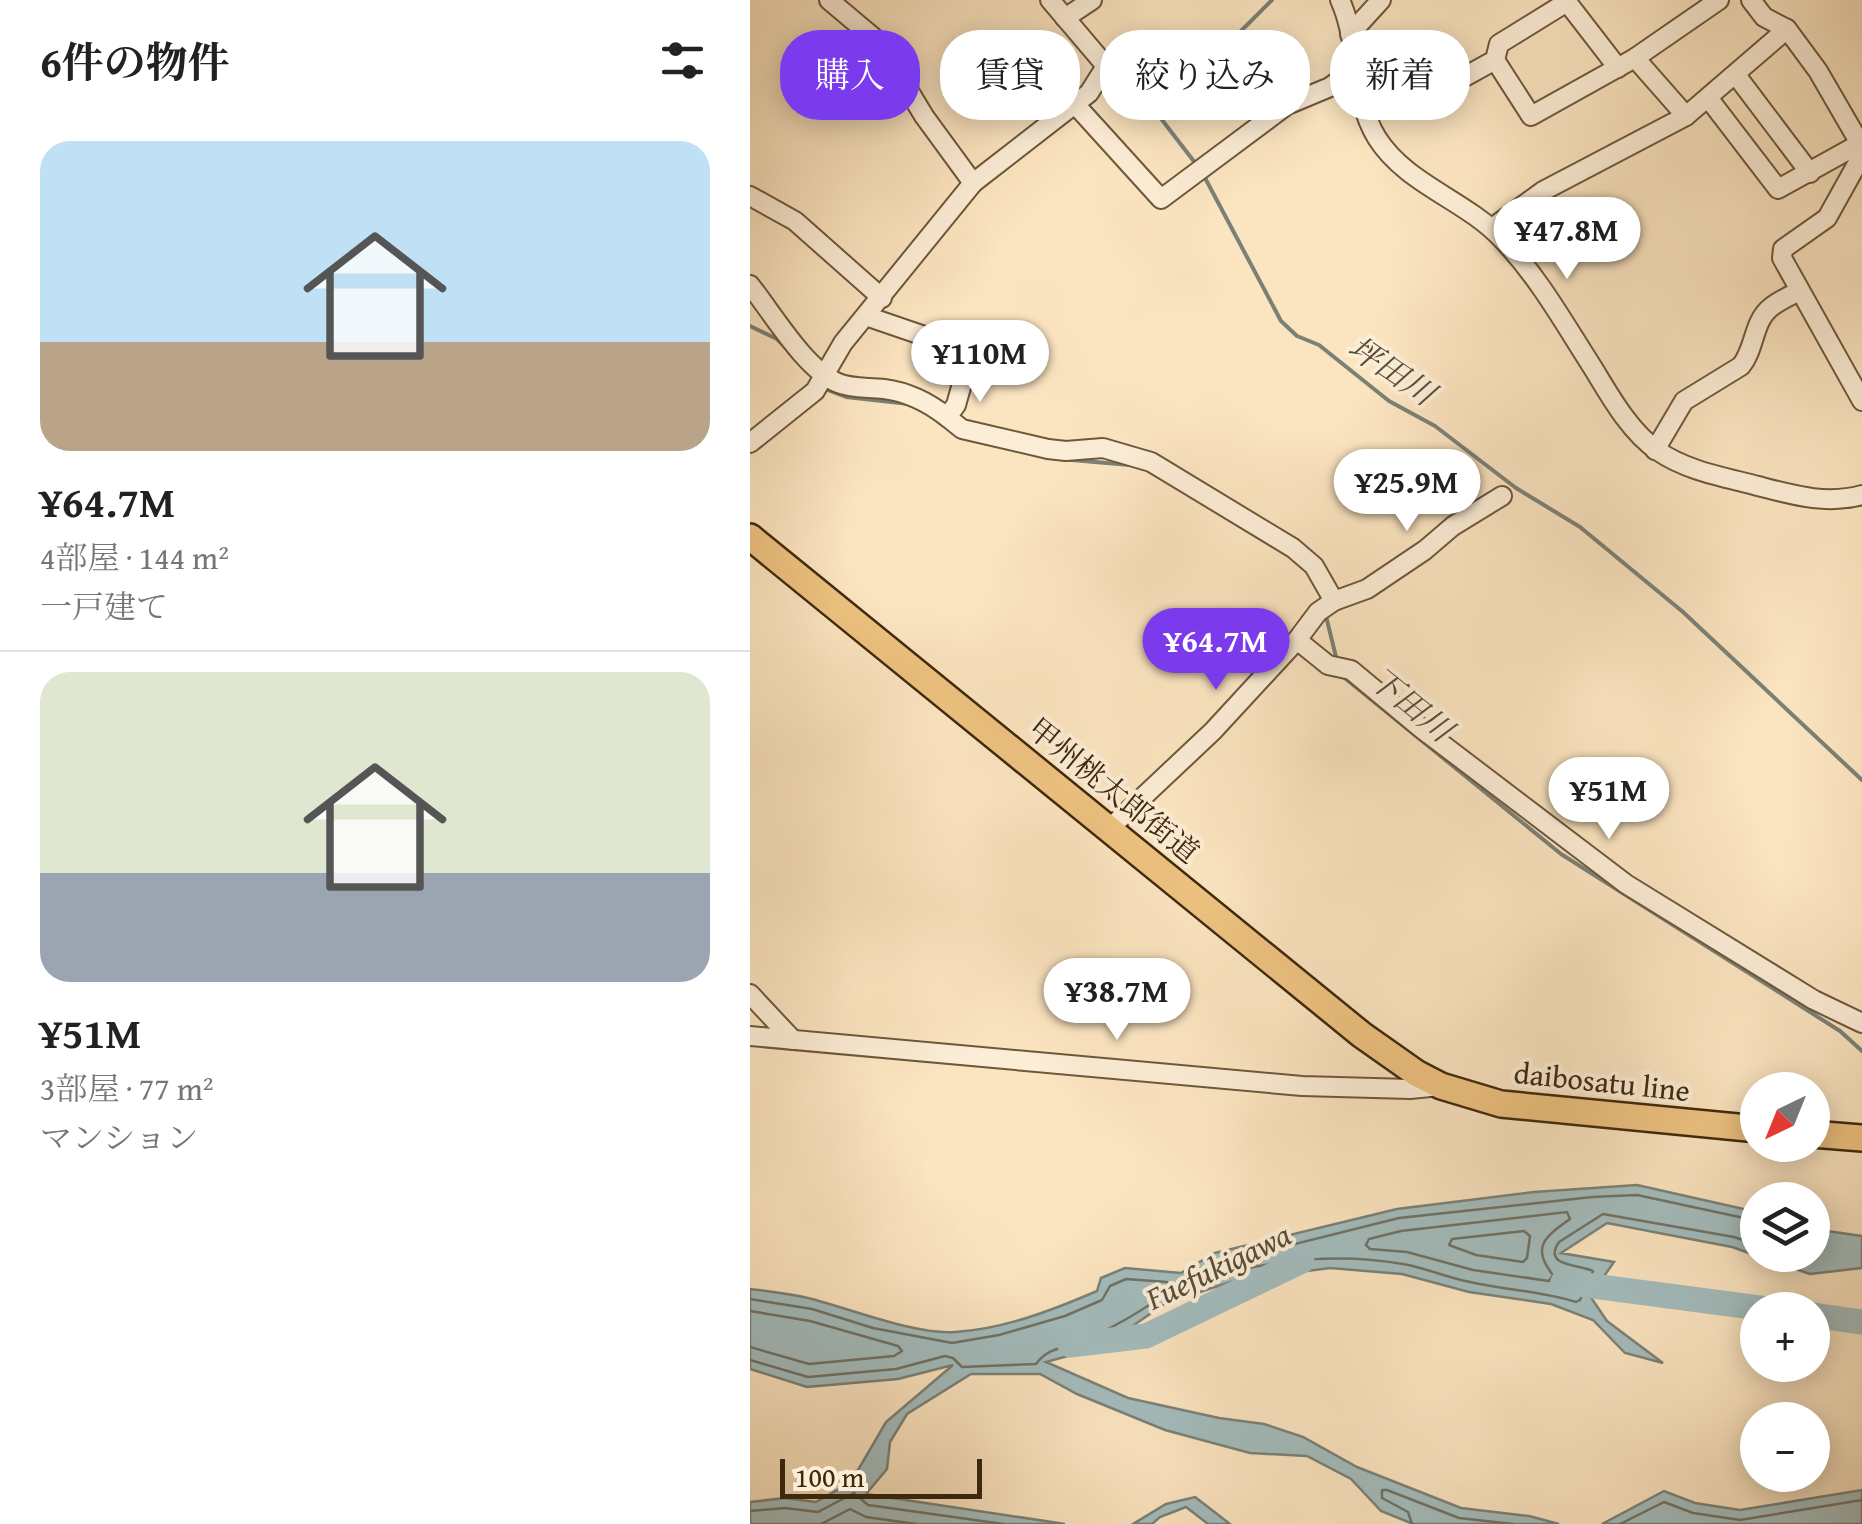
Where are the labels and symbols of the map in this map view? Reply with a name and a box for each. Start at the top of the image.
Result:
pin: ¥47.8M [1486,197,1648,282]
pin: ¥110M [910,320,1050,405]
water label: 坪田川 [1339,324,1447,418]
pin: ¥25.9M [1326,449,1488,534]
pin: ¥64.7M [1135,608,1297,693]
water label: 下田川 [1359,656,1465,754]
street label: 甲州桃太郎街道 [1019,707,1209,873]
pin: ¥51M [1550,757,1668,842]
pin: ¥38.7M [1036,958,1198,1043]
street label: daibosatu line [1512,1050,1692,1112]
north arrow [1740,1072,1830,1162]
water label: Fuefukigawa [1137,1211,1299,1322]
scale bar [780,1454,982,1498]

